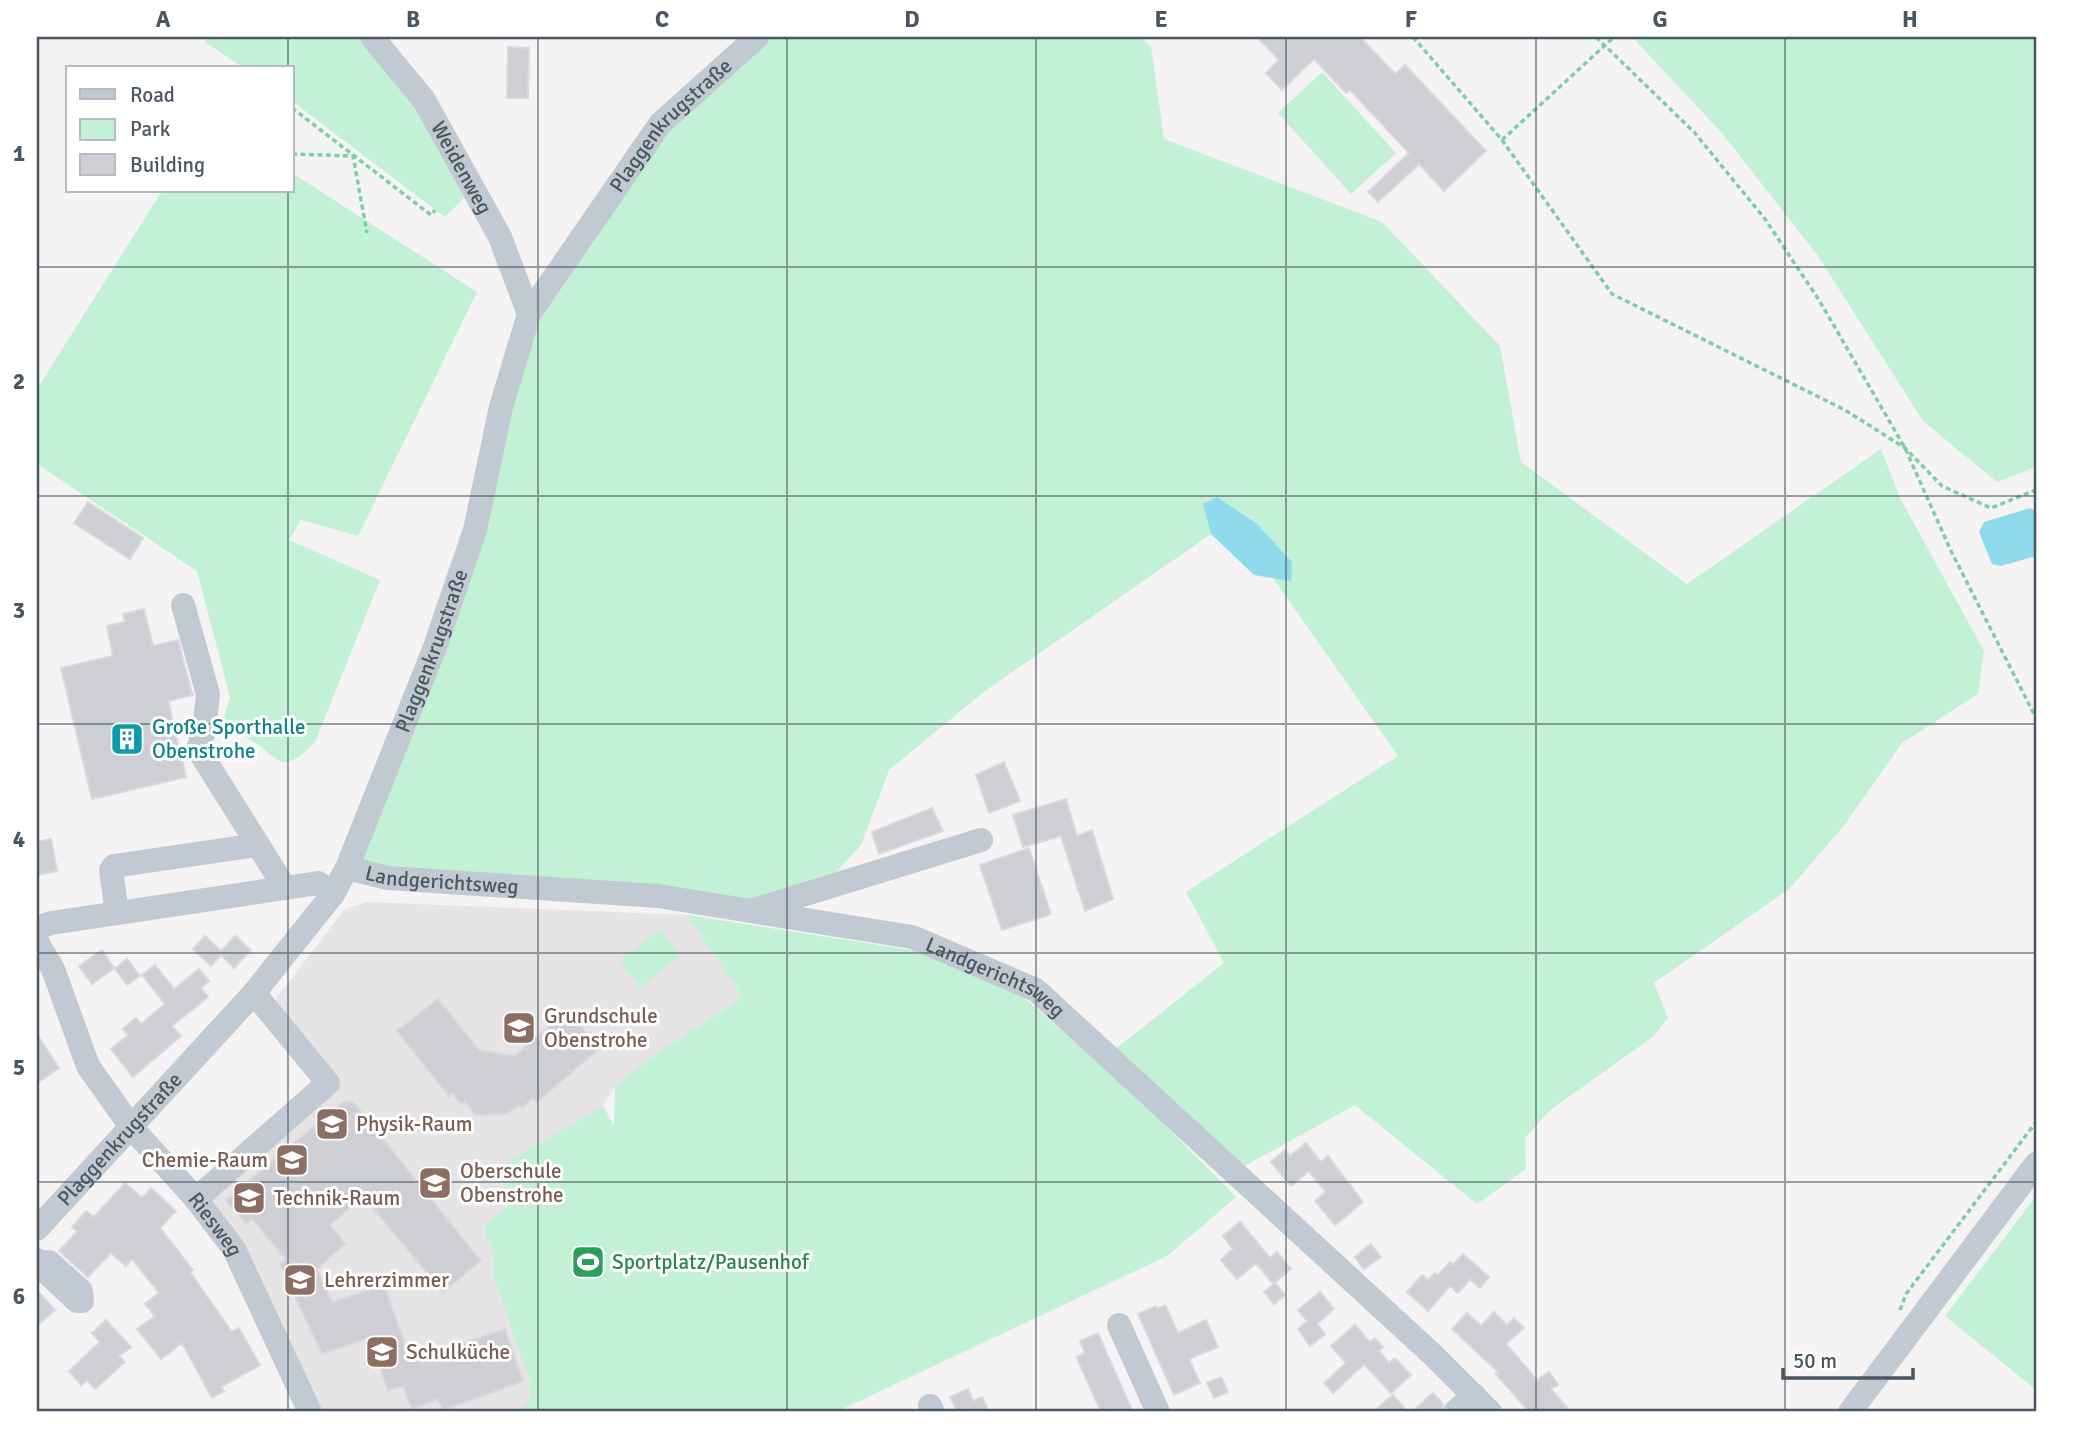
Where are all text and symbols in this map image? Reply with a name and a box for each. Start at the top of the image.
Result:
text: A [156,5,171,34]
text: B [406,5,420,34]
text: C [655,5,669,34]
text: D [904,5,920,34]
text: E [1154,5,1168,34]
text: F [1405,5,1417,34]
text: G [1652,5,1668,34]
text: H [1902,5,1918,34]
street label: Plaggenkrugstraße [604,53,737,197]
legend [66,66,294,192]
text: Road [130,82,175,108]
text: Park [130,116,171,142]
street label: Weidenweg [425,116,498,219]
text: 1 [13,139,25,168]
text: Building [130,152,205,178]
text: 2 [13,367,25,396]
street label: Plaggenkrugstraße [389,566,474,736]
text: 3 [13,596,25,625]
place label: Große Sporthalle Obenstrohe [152,714,306,764]
building icon: Große Sporthalle Obenstrohe [108,720,146,758]
text: 4 [13,825,25,854]
street label: Landgerichtsweg [362,860,519,900]
street label: Landgerichtsweg [922,931,1071,1023]
place label: Grundschule Obenstrohe [544,1003,658,1053]
school or university icon: Grundschule Obenstrohe [500,1009,538,1047]
text: 5 [13,1053,25,1082]
street label: Plaggenkrugstraße [52,1067,187,1211]
school or university icon: Physik-Raum [313,1105,351,1143]
place label: Physik-Raum [356,1111,472,1137]
school or university icon: Chemie-Raum [273,1141,311,1179]
place label: Chemie-Raum [142,1147,268,1173]
place label: Oberschule Obenstrohe [460,1158,564,1208]
school or university icon: Oberschule Obenstrohe [416,1164,454,1202]
school or university icon: Technik-Raum [230,1179,268,1217]
place label: Technik-Raum [274,1185,400,1211]
street label: Riesweg [182,1187,248,1260]
sports icon: Sportplatz/Pausenhof [569,1243,607,1281]
place label: Sportplatz/Pausenhof [612,1249,810,1275]
school or university icon: Lehrerzimmer [281,1261,319,1299]
place label: Lehrerzimmer [324,1267,449,1293]
text: 6 [13,1282,25,1311]
school or university icon: Schulküche [363,1333,401,1371]
scale bar [1783,1337,1912,1381]
place label: Schulküche [406,1339,510,1365]
text: 50 m [1793,1348,1837,1374]

